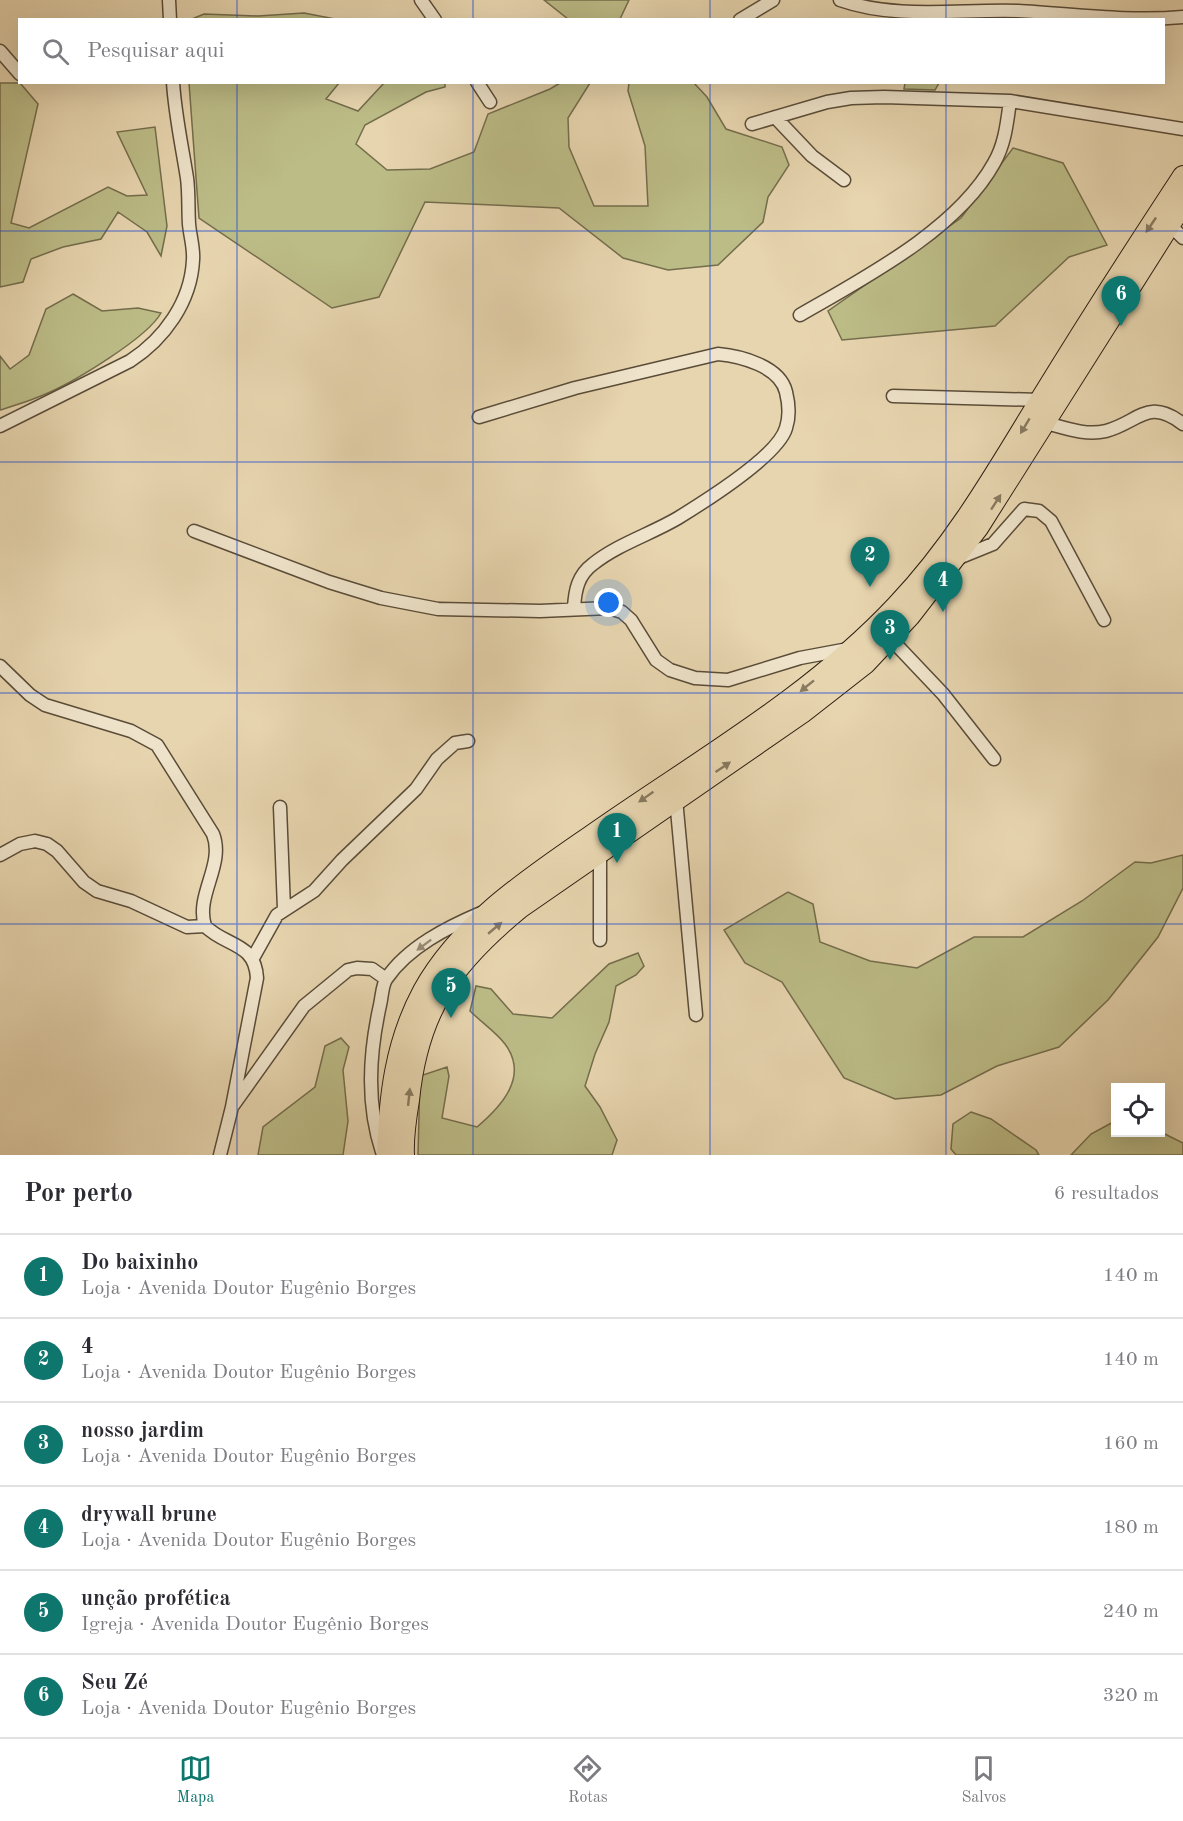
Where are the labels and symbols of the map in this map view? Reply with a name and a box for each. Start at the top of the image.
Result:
one-way arrow [1145,217,1156,233]
pin: 6 [1102,276,1140,326]
one-way arrow [1020,418,1030,435]
one-way arrow [990,494,1001,510]
pin: 2 [850,538,890,587]
pin: 4 [924,562,962,612]
your location [594,588,623,617]
pin: 3 [870,610,910,660]
one-way arrow [799,680,815,693]
one-way arrow [715,762,731,773]
one-way arrow [639,791,655,803]
pin: 1 [598,814,636,863]
one-way arrow [488,922,503,935]
one-way arrow [416,939,432,951]
pin: 5 [432,968,470,1018]
one-way arrow [404,1087,414,1106]

